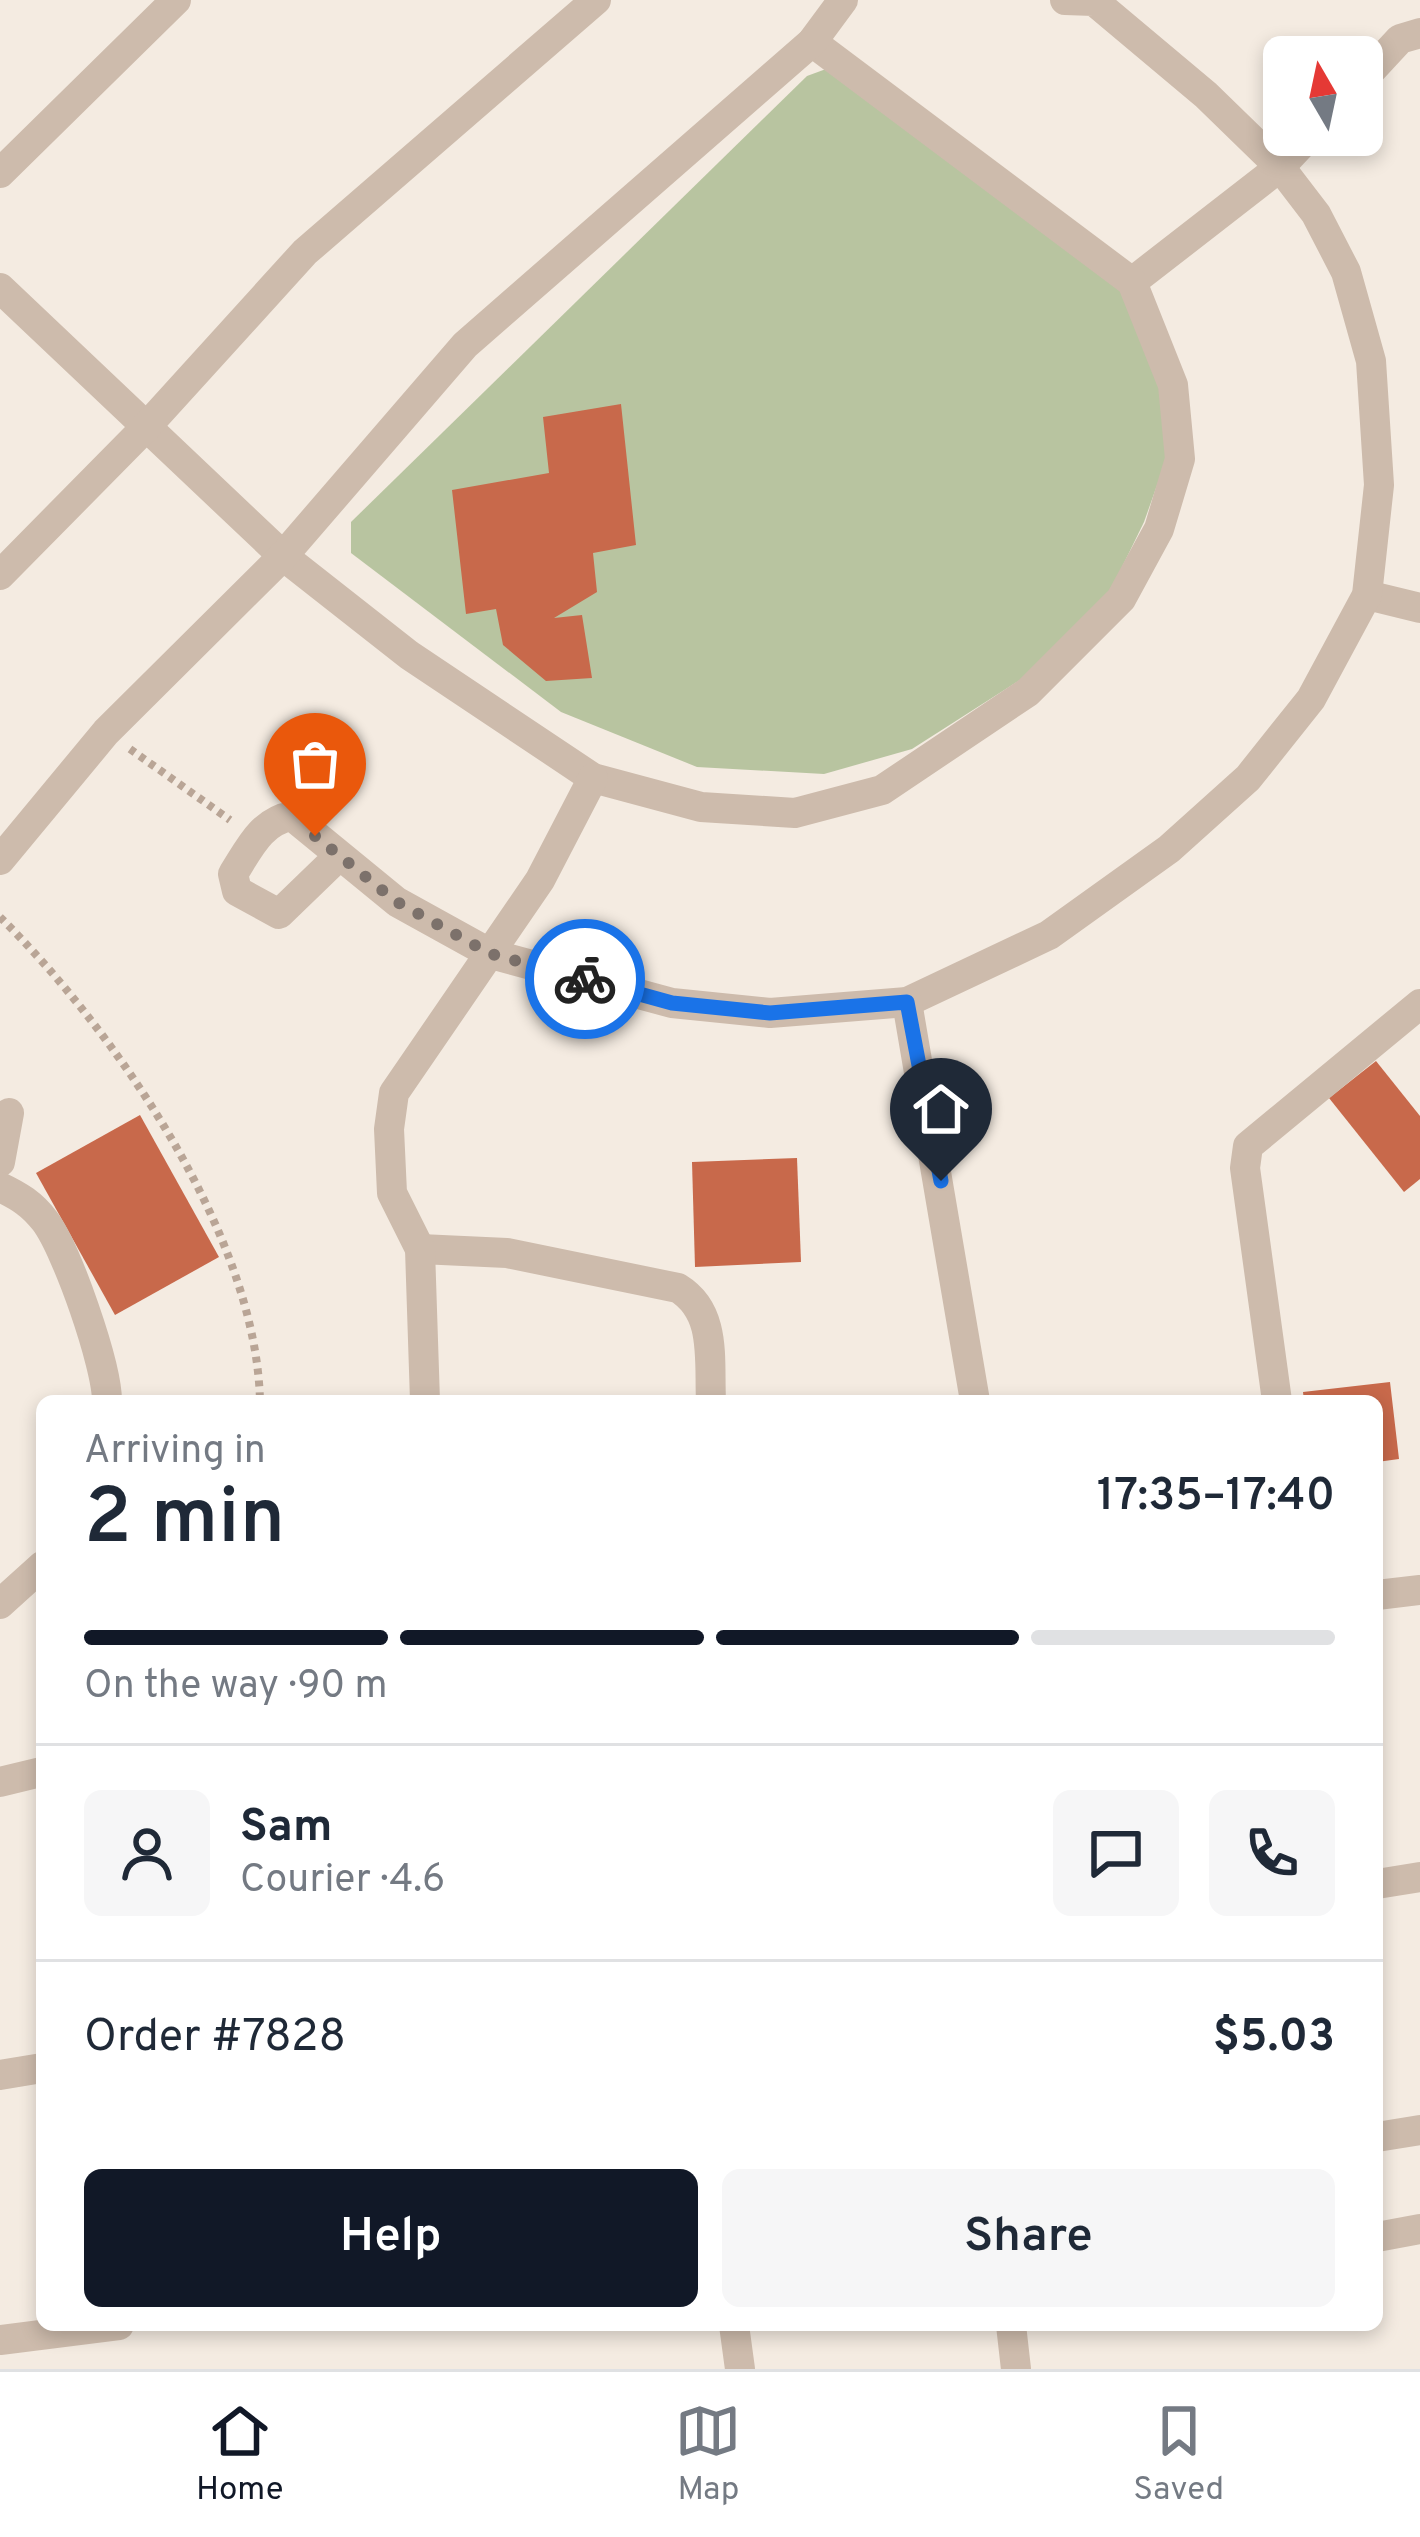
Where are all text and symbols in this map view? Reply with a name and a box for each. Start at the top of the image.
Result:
north arrow [1263,36,1383,156]
map controls [1263,36,1383,156]
pin [264,713,366,836]
icon: bag [282,731,348,797]
courier [525,919,645,1039]
icon: bike [552,946,618,1012]
pin [890,1058,992,1181]
icon: home [908,1076,974,1142]
text: Arriving in [84,1428,266,1477]
text: 17:35–17:40 [1097,1469,1335,1526]
text: 2 min [84,1472,285,1571]
text: On the way · 90 m [84,1663,388,1712]
button: person [84,1790,210,1916]
button: chat [1053,1790,1179,1916]
button: phone [1209,1790,1335,1916]
text: Sam [240,1800,332,1857]
text: Courier · 4.6 [240,1857,445,1906]
text: Order #7828 [84,2010,346,2067]
text: $5.03 [1213,2010,1335,2067]
button: Help [84,2169,698,2307]
button: Share [722,2169,1335,2307]
tab: Home [196,2398,284,2512]
tab: Map [675,2398,741,2512]
tab: Saved [1133,2398,1224,2512]

